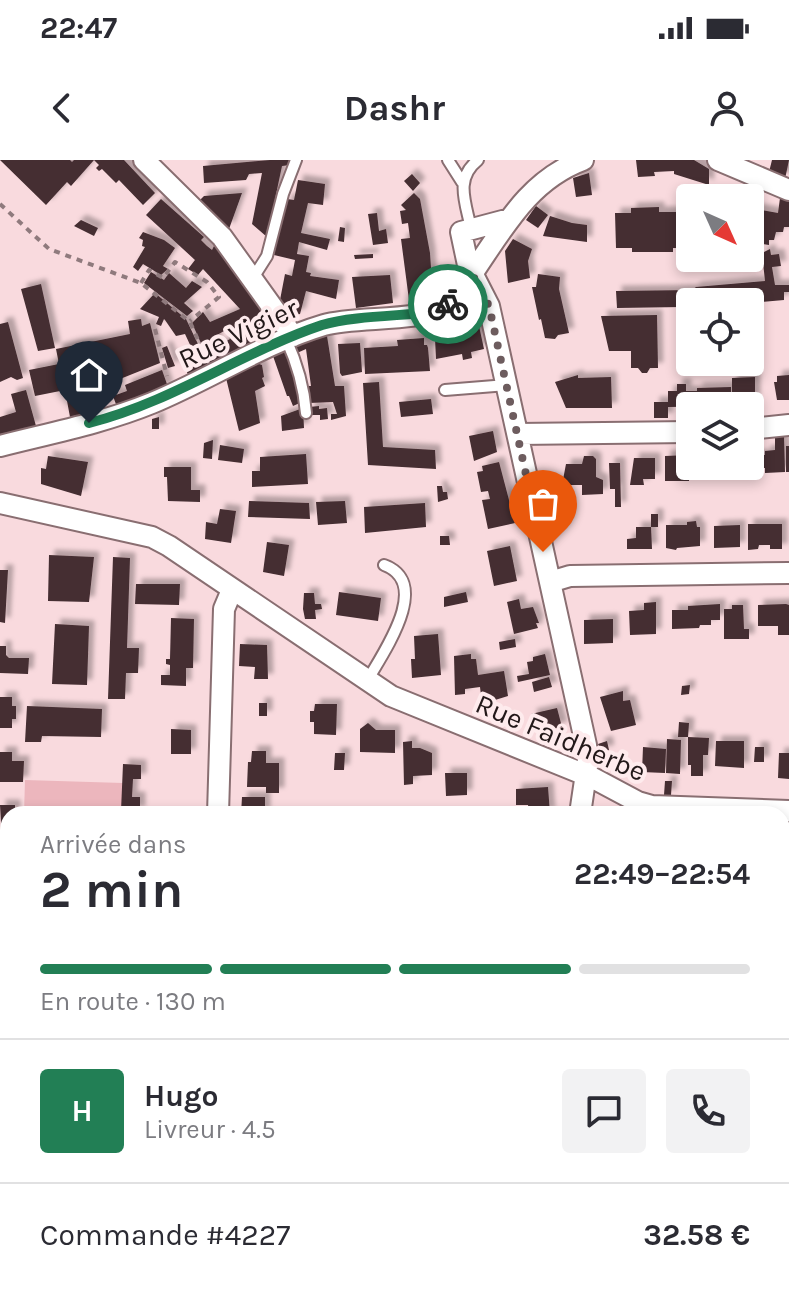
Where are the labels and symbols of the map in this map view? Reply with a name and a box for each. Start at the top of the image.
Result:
north arrow [676,184,764,272]
courier [408,264,488,344]
street label: Rue Vigier [173,291,304,375]
pin [55,341,123,423]
pin [509,470,577,552]
street label: Rue Faidherbe [471,687,651,788]

